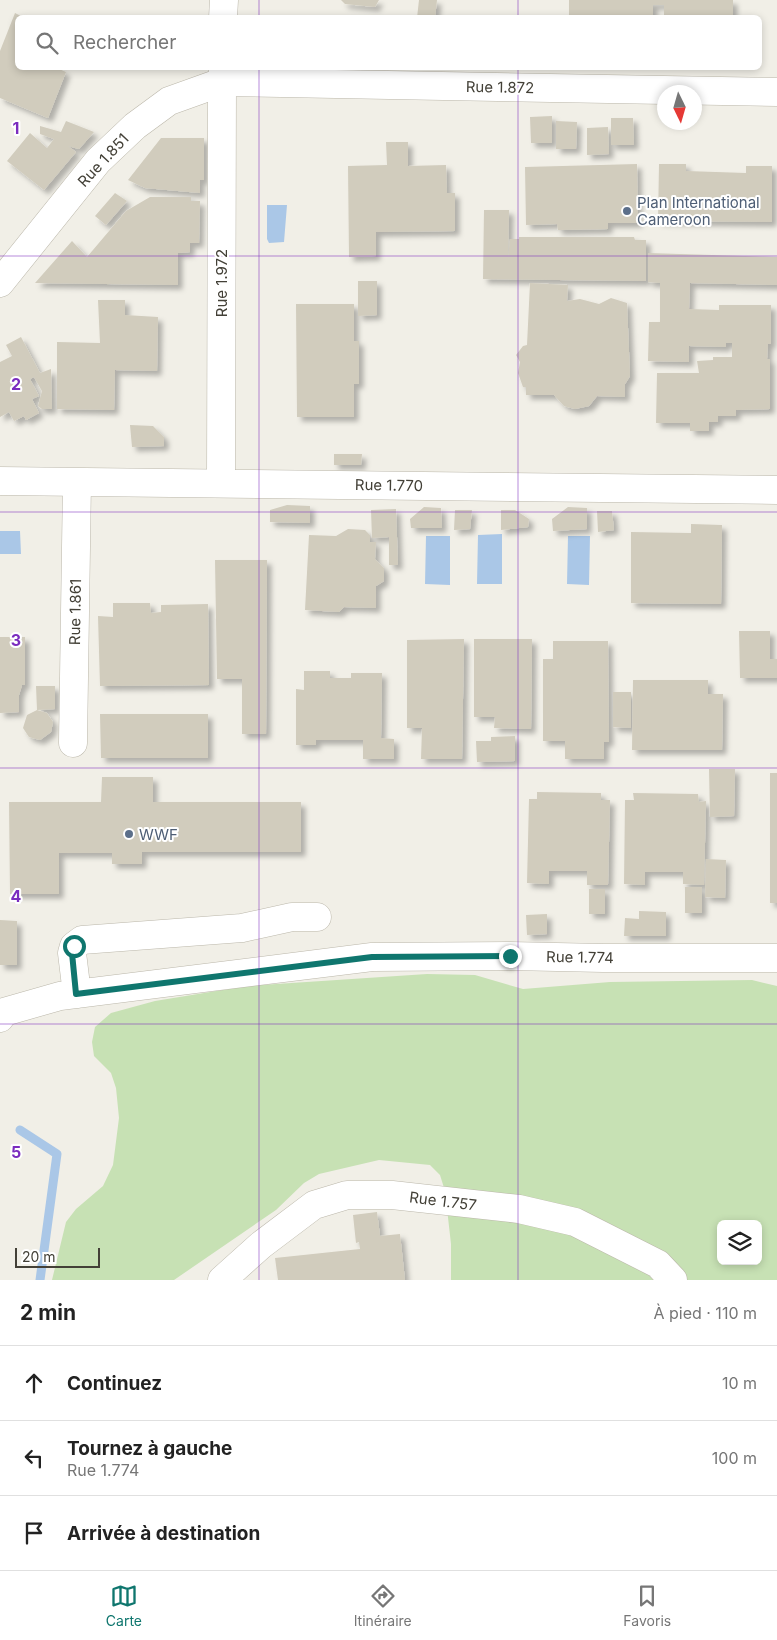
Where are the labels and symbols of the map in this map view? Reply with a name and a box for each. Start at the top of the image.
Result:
street label: Rue 1.872 [466,77,534,97]
north arrow [657,85,702,130]
text: 1 [13,118,19,138]
street label: Rue 1.851 [74,129,132,191]
place label: Plan International Cameroon [637,193,760,229]
marker: Plan International Cameroon [621,205,633,217]
street label: Rue 1.972 [212,249,231,317]
text: 2 [11,374,21,394]
street label: Rue 1.770 [355,475,423,495]
street label: Rue 1.861 [65,579,85,645]
text: 3 [11,630,21,650]
place label: WWF [139,825,178,844]
marker: WWF [123,828,135,840]
text: 4 [11,886,22,906]
route start [63,935,86,958]
route end [499,945,522,968]
street label: Rue 1.774 [546,947,614,967]
text: 5 [11,1142,21,1162]
street label: Rue 1.757 [408,1187,478,1215]
scale bar [15,1245,100,1268]

